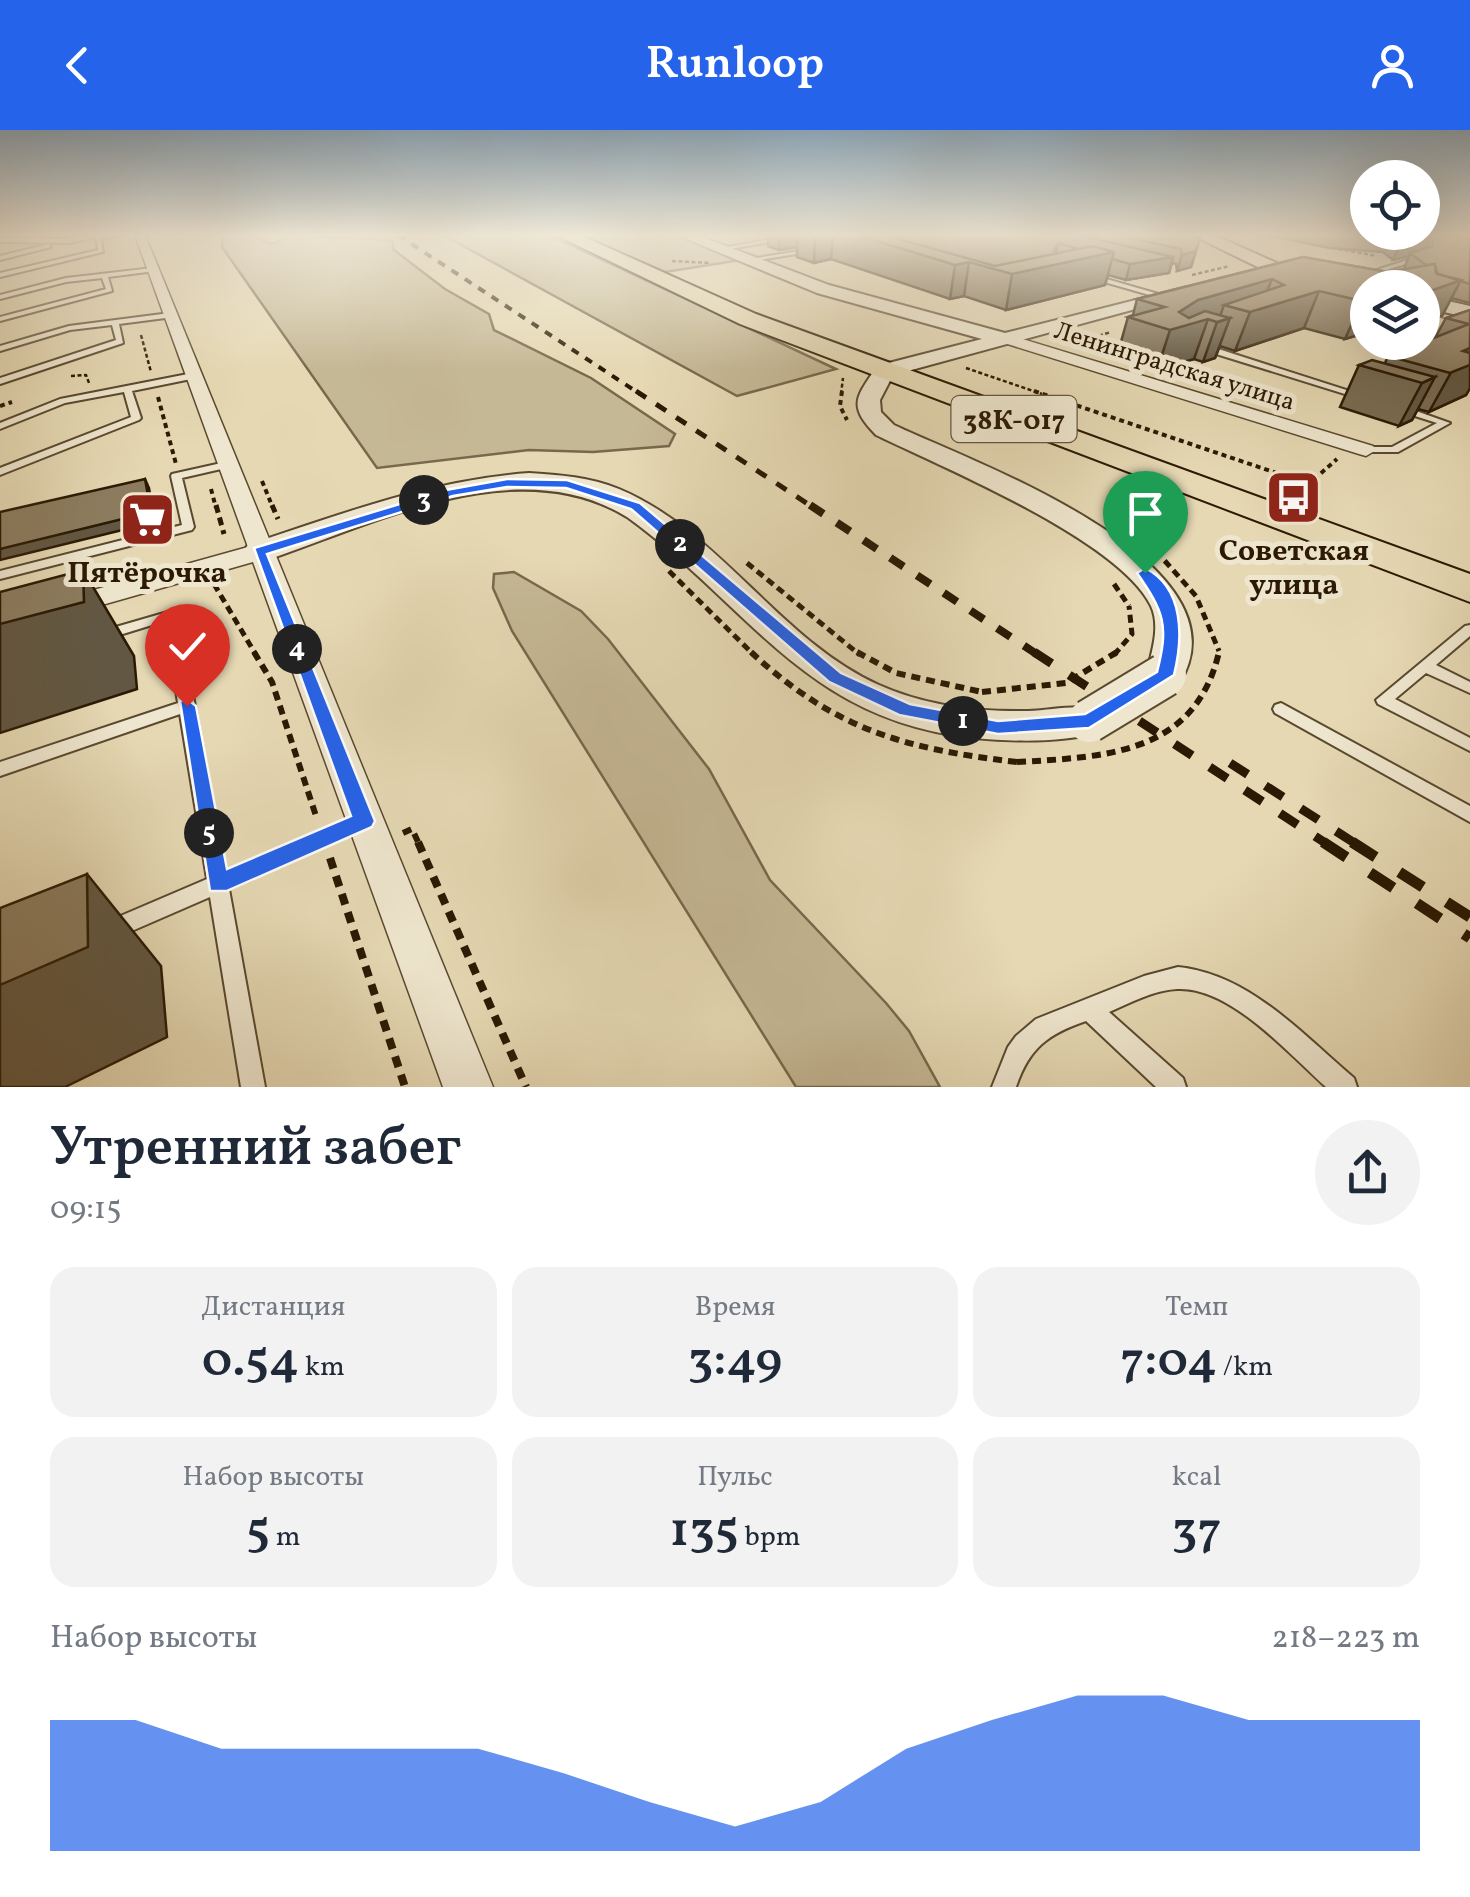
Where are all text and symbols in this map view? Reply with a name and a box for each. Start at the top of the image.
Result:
text: Runloop [646,34,824,97]
icon: back [50,38,105,93]
icon: person [1365,38,1420,93]
map controls [1350,160,1440,360]
button: locate [1350,160,1440,250]
button: layers [1350,270,1440,360]
street label: Ленинградская улица [1050,314,1299,421]
road number: 38К-017 [952,396,1076,442]
bus stop icon: Советская улица [1264,467,1324,527]
pin [1103,471,1188,574]
pin: 3 [399,475,449,525]
text: 3 [417,480,431,519]
icon: arrive [1118,486,1173,541]
supermarket icon: Пятёрочка [117,489,177,549]
pin: 2 [655,519,705,569]
text: 2 [673,524,687,563]
place label: Советская улица [1219,531,1369,607]
place label: Пятёрочка [67,553,227,595]
pin [145,604,230,707]
icon: check [160,619,215,674]
pin: 4 [272,624,322,674]
text: 4 [289,629,305,668]
pin: 1 [938,696,988,746]
text: 1 [957,701,969,740]
pin: 5 [184,808,234,858]
text: 5 [202,813,216,852]
text: Утренний забег [50,1112,461,1188]
button: share [1315,1120,1420,1225]
text: 09:15 [50,1188,122,1232]
text: Дистанция [201,1288,345,1327]
text: Время [695,1288,775,1327]
text: Темп [1165,1288,1228,1327]
text: 0.54 [202,1327,299,1397]
text: 3:49 [688,1327,782,1397]
text: 7:04 [1120,1327,1217,1397]
text: km [299,1348,345,1387]
text: /km [1217,1348,1273,1387]
text: Набор высоты [183,1458,364,1497]
text: Пульс [697,1458,773,1497]
text: kcal [1172,1458,1222,1497]
text: 5 [246,1497,270,1567]
text: 135 [669,1497,739,1567]
text: 37 [1172,1497,1221,1567]
text: m [270,1518,301,1557]
text: bpm [739,1518,801,1557]
text: Набор высоты [50,1617,257,1661]
text: 218–223 m [1271,1617,1420,1661]

